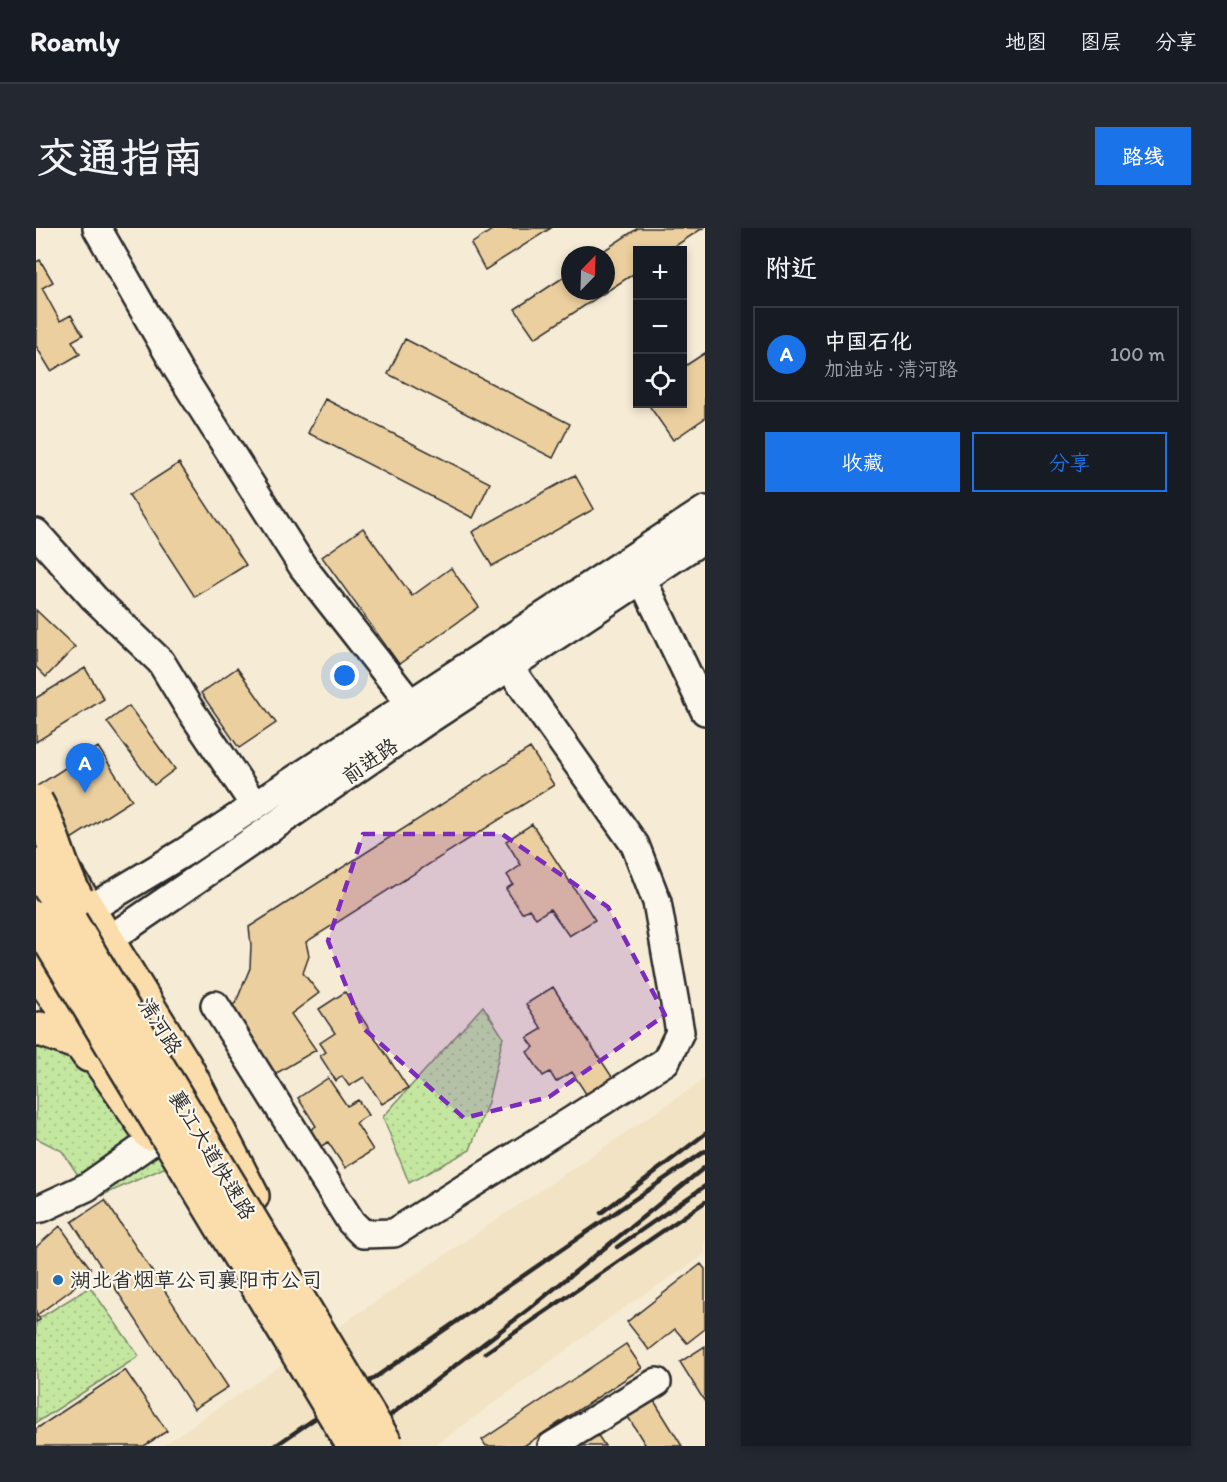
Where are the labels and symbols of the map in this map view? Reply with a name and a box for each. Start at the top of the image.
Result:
north arrow [561,246,615,300]
your location [330,661,359,690]
street label: 前进路 [337,732,403,789]
pin: A [65,744,104,793]
street label: 清河路 [133,992,188,1059]
street label: 襄江大道快速路 [164,1085,261,1224]
place label: 湖北省烟草公司襄阳市公司 [70,1267,322,1292]
marker: 湖北省烟草公司襄阳市公司 [51,1273,65,1287]

